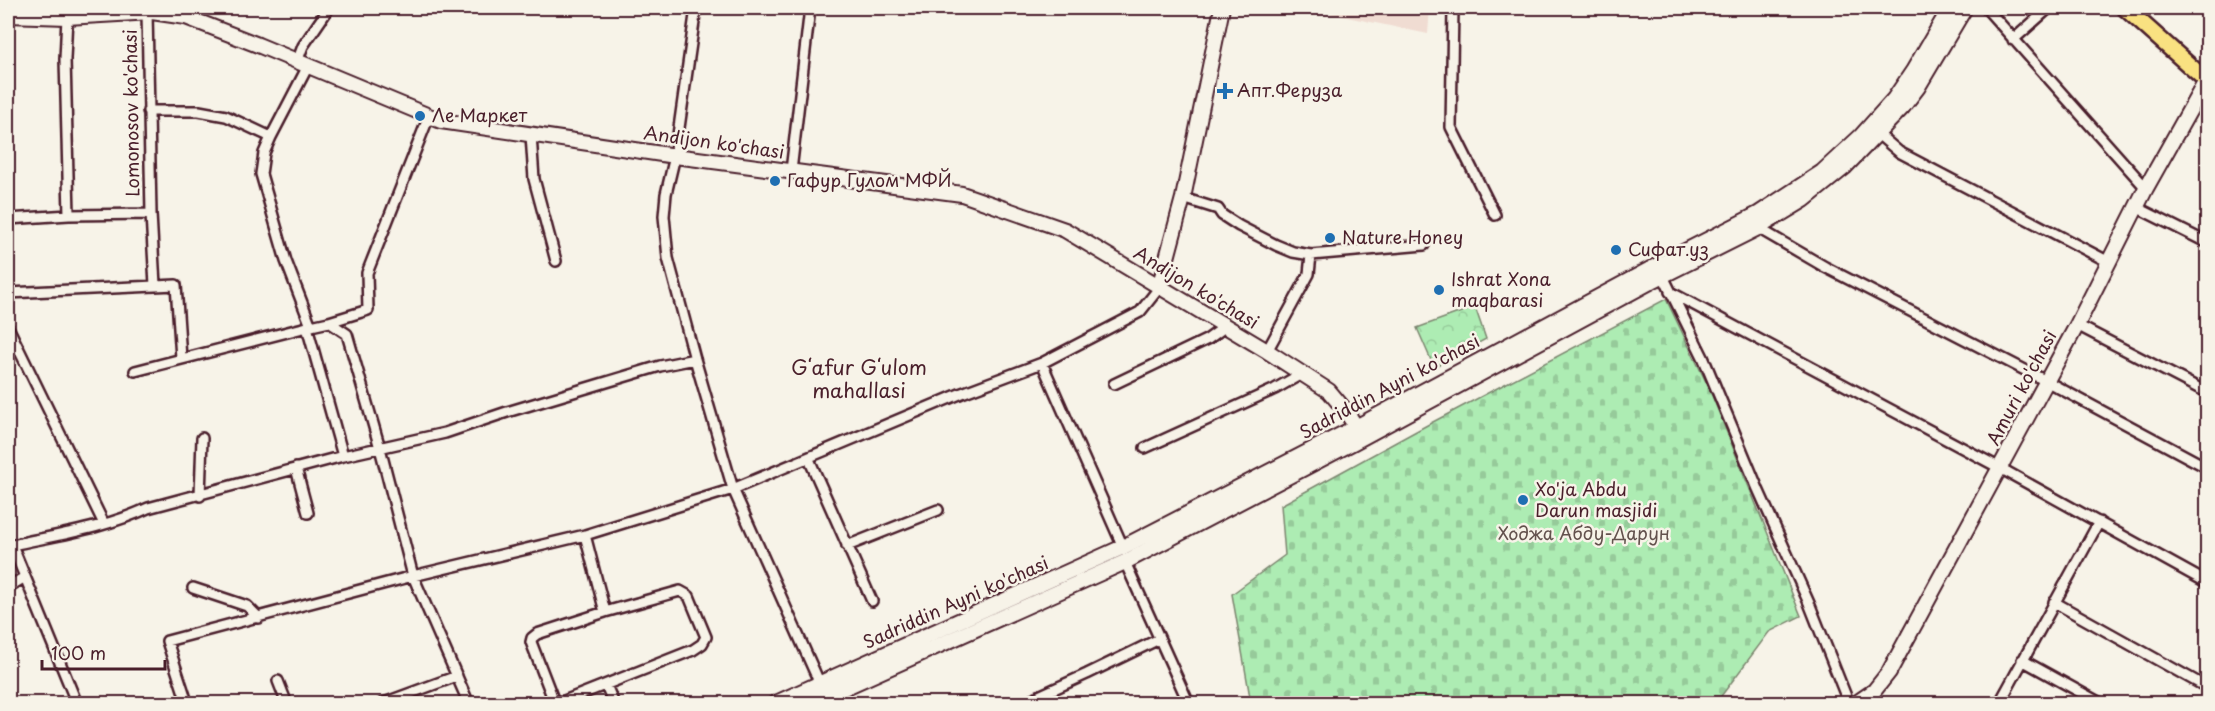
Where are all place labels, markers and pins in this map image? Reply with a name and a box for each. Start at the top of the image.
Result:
place label: Апт.Феруза [1237,76,1343,103]
marker: Апт.Феруза [1218,84,1232,98]
place label: Ле Маркет [432,101,527,128]
marker: Ле Маркет [413,109,427,123]
place label: Гафур Гулом МФЙ [787,166,952,193]
marker: Гафур Гулом МФЙ [768,174,782,188]
place label: Nature Honey [1342,223,1463,250]
marker: Nature Honey [1323,231,1337,245]
place label: Сифат.уз [1628,235,1709,262]
marker: Сифат.уз [1609,243,1623,257]
place label: Ishrat Хоnа mаqbаrasi [1451,265,1551,313]
marker: Ishrat Хоnа mаqbаrasi [1432,283,1446,297]
place label: Xo'ja Abdu Darun masjidi [1535,475,1657,523]
marker: Xo'ja Abdu Darun masjidi [1516,493,1530,507]

